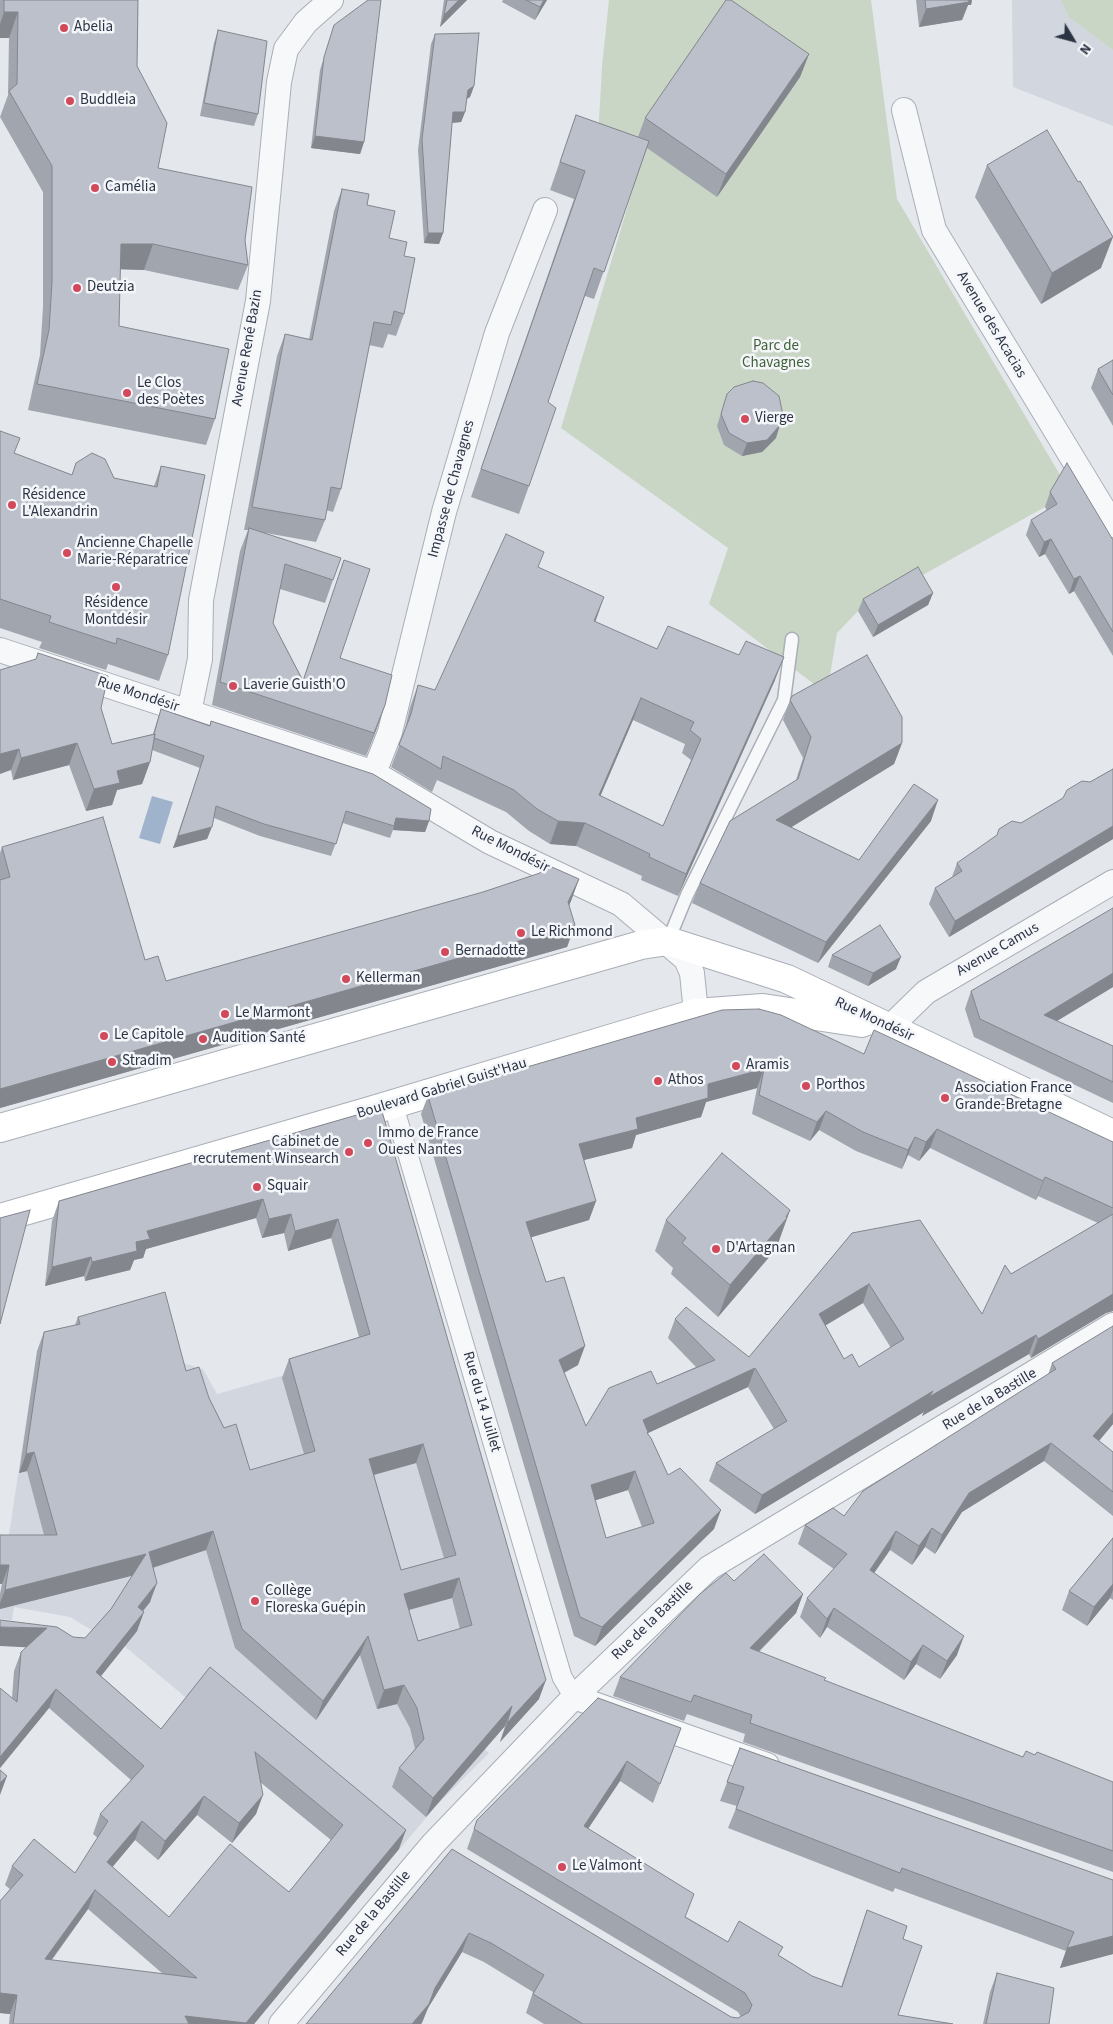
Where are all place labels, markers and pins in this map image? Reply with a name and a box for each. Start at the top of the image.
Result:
place label: Abelia [74,19,113,37]
marker: Abelia [58,22,70,34]
place label: Buddleia [80,92,136,110]
marker: Buddleia [64,95,76,107]
place label: Camélia [105,179,156,197]
marker: Camélia [89,182,101,194]
place label: Deutzia [87,279,135,297]
marker: Deutzia [71,282,83,294]
place label: Le Clos des Poètes [137,375,204,410]
marker: Le Clos des Poètes [121,387,133,399]
place label: Vierge [755,410,794,428]
marker: Vierge [739,413,751,425]
place label: Résidence L'Alexandrin [22,487,98,522]
marker: Résidence L'Alexandrin [6,499,18,511]
place label: Ancienne Chapelle Marie-Réparatrice [77,535,193,570]
marker: Ancienne Chapelle Marie-Réparatrice [61,547,73,559]
marker: Résidence Montdésir [110,581,122,593]
place label: Résidence Montdésir [84,595,148,630]
place label: Laverie Guisth'O [243,677,346,695]
marker: Laverie Guisth'O [227,680,239,692]
place label: Le Richmond [531,924,613,942]
marker: Le Richmond [515,927,527,939]
place label: Bernadotte [455,943,525,961]
marker: Bernadotte [439,946,451,958]
place label: Kellerman [356,970,421,988]
marker: Kellerman [340,973,352,985]
place label: Le Marmont [235,1005,310,1023]
marker: Le Marmont [219,1008,231,1020]
place label: Le Capitole [114,1027,184,1045]
marker: Le Capitole [98,1030,110,1042]
place label: Audition Santé [213,1030,305,1048]
marker: Audition Santé [197,1033,209,1045]
place label: Stradim [122,1053,172,1071]
marker: Stradim [106,1056,118,1068]
place label: Aramis [746,1057,789,1075]
marker: Aramis [730,1060,742,1072]
place label: Athos [668,1072,704,1090]
marker: Athos [652,1075,664,1087]
place label: Porthos [816,1077,865,1095]
marker: Porthos [800,1080,812,1092]
place label: Association France Grande-Bretagne [955,1080,1072,1115]
marker: Association France Grande-Bretagne [939,1092,951,1104]
place label: Immo de France Ouest Nantes [378,1125,478,1160]
place label: Cabinet de recrutement Winsearch [193,1134,339,1169]
marker: Immo de France Ouest Nantes [362,1137,374,1149]
marker: Cabinet de recrutement Winsearch [343,1146,355,1158]
place label: Squair [267,1178,308,1196]
marker: Squair [251,1181,263,1193]
place label: D'Artagnan [726,1240,795,1258]
marker: D'Artagnan [710,1243,722,1255]
place label: Collège Floreska Guépin [265,1583,366,1618]
marker: Collège Floreska Guépin [249,1595,261,1607]
place label: Le Valmont [572,1858,642,1876]
marker: Le Valmont [556,1861,568,1873]

